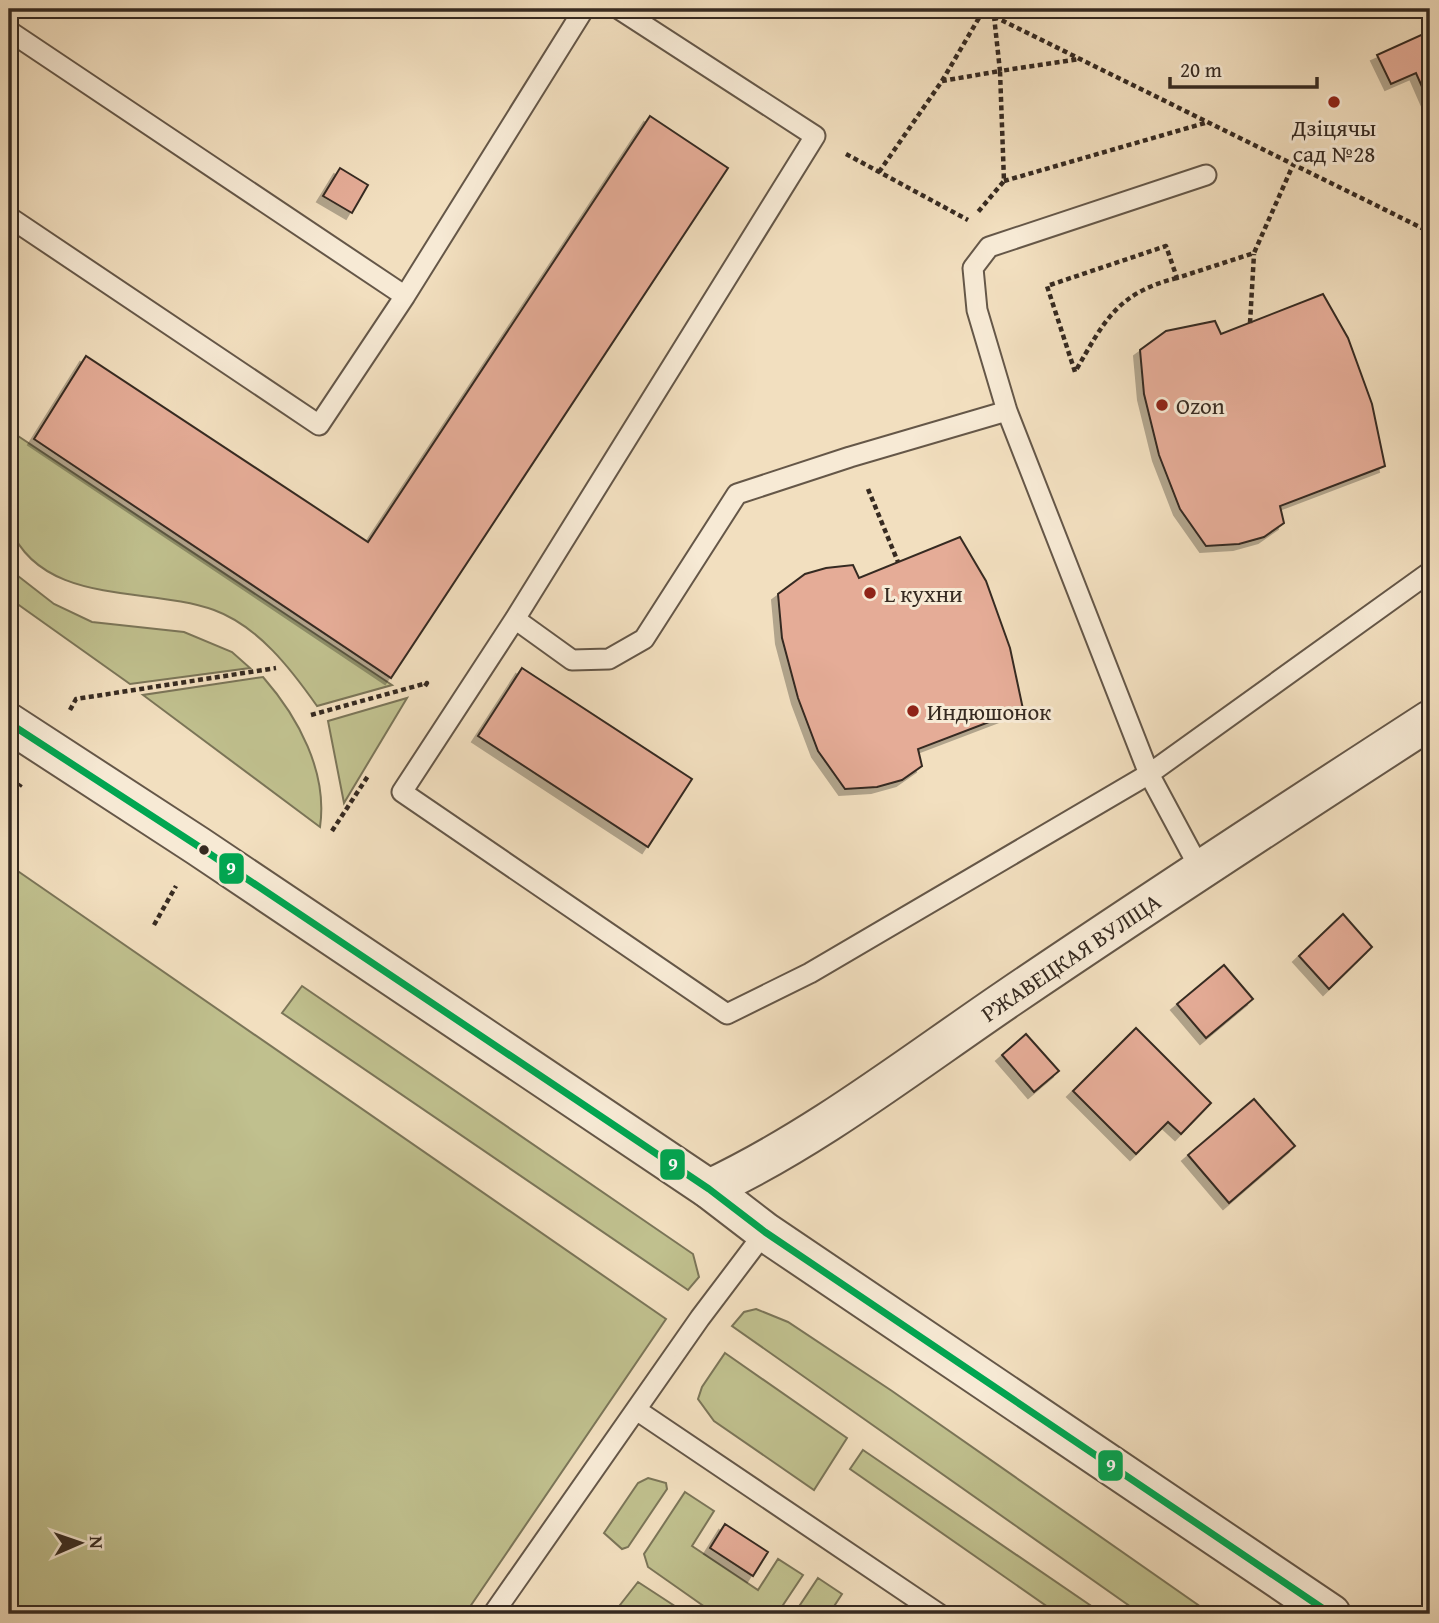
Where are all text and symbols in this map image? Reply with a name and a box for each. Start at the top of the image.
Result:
scale bar [1170,46,1316,90]
text: 20 m [1180,54,1222,85]
marker: Дзіцячы сад №28 [1326,94,1342,110]
place label: Дзіцячы сад №28 [1291,111,1376,170]
place label: Ozon [1176,389,1225,422]
marker: Ozon [1154,397,1170,413]
place label: L кухни [884,577,963,610]
marker: L кухни [862,585,878,601]
place label: Индюшонок [927,695,1051,728]
marker: Индюшонок [905,703,921,719]
unlabelled marker [197,843,211,857]
line badge: 9 [218,852,245,885]
text: 9 [226,854,236,882]
street label: РЖАВЕЦКАЯ ВУЛІЦА [974,884,1167,1029]
line badge: 9 [659,1148,686,1181]
text: 9 [668,1150,678,1178]
line badge: 9 [1097,1449,1124,1482]
text: 9 [1106,1451,1116,1479]
north arrow [46,1508,116,1578]
text: N [83,1536,111,1550]

